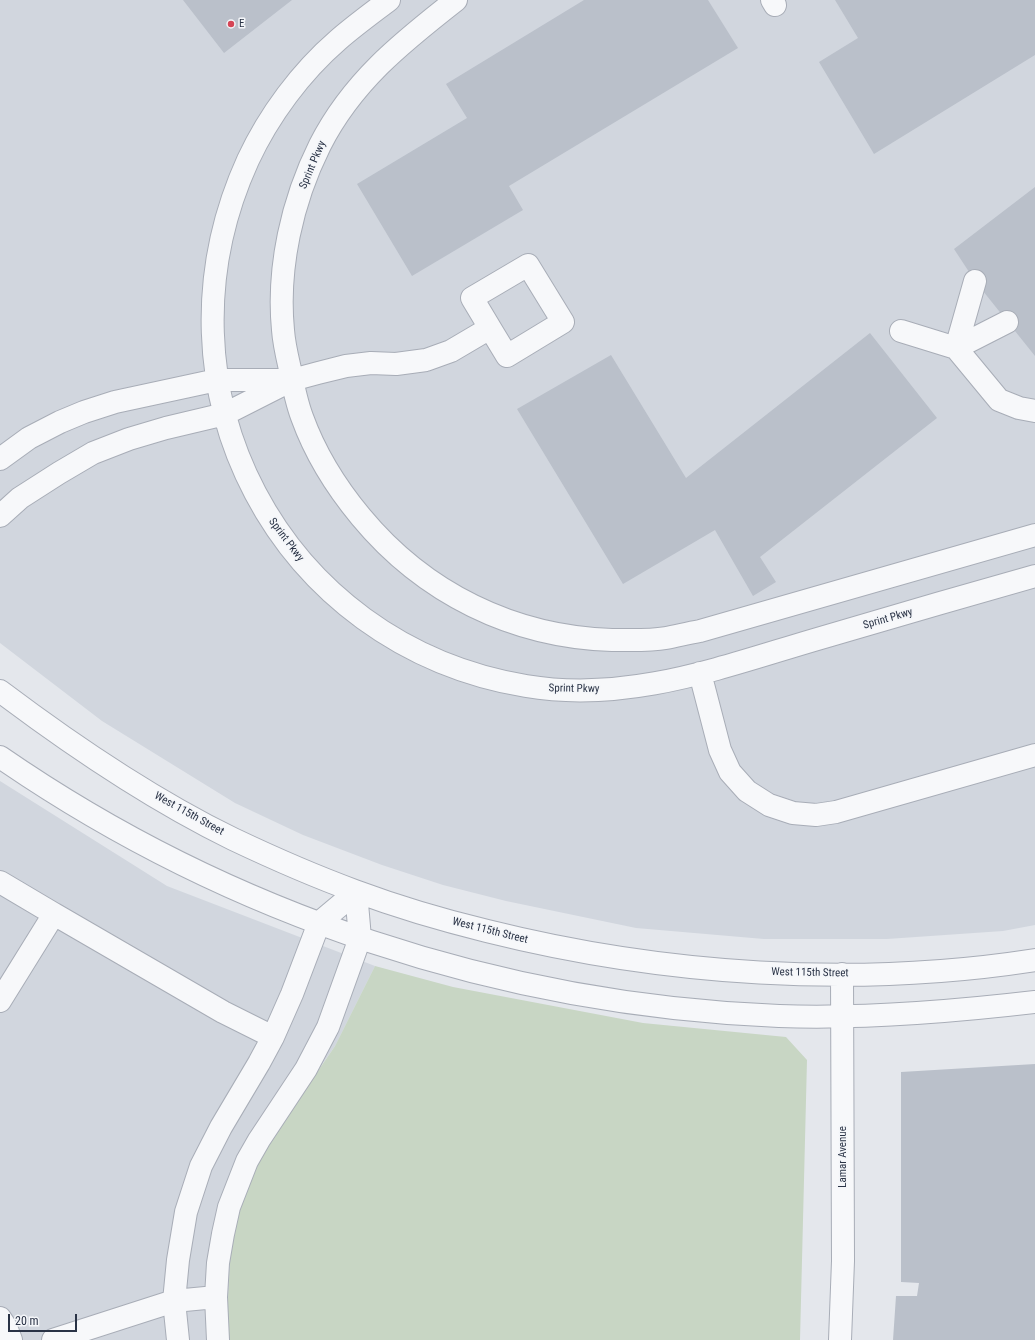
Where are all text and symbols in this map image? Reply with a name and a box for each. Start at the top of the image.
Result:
place label: E [239,17,244,31]
marker: E [226,19,236,29]
street label: Sprint Pkwy [297,139,329,191]
street label: Sprint Pkwy [265,516,307,564]
street label: Sprint Pkwy [862,606,914,632]
street label: Sprint Pkwy [548,682,600,696]
street label: West 115th Street [152,789,226,839]
street label: West 115th Street [451,915,529,947]
street label: West 115th Street [771,966,849,980]
street label: Lamar Avenue [836,1126,850,1188]
scale bar [10,1306,79,1332]
text: 20 m [15,1314,39,1328]

